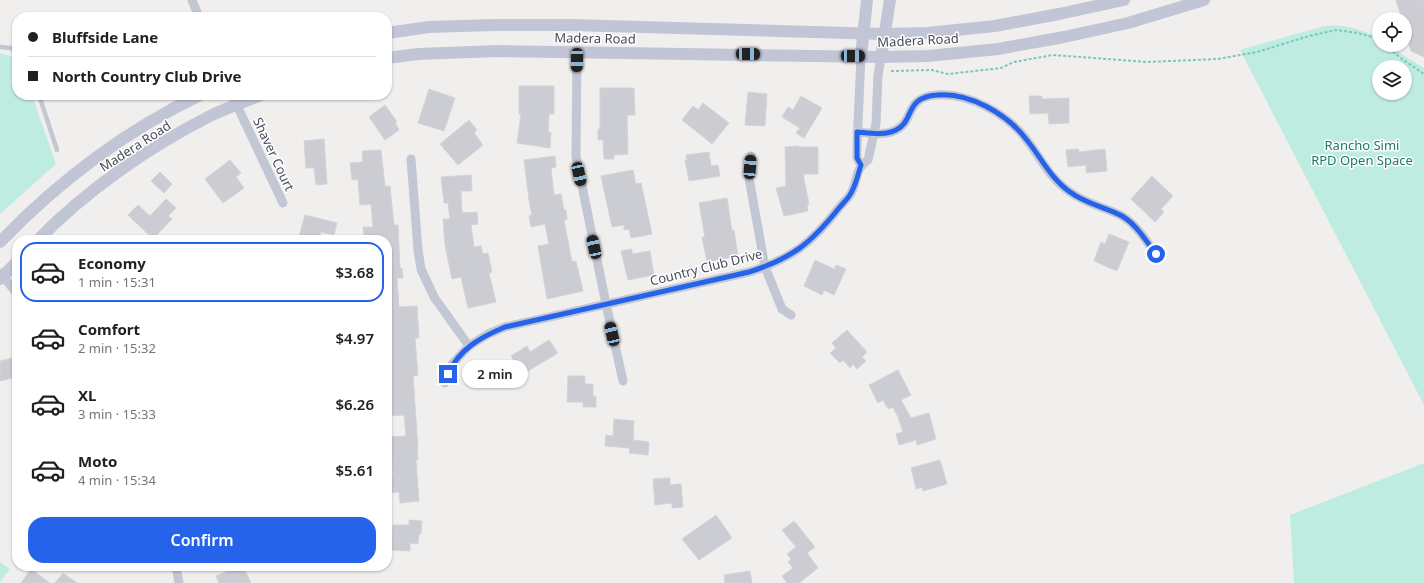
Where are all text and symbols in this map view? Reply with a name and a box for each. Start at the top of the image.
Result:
map controls [1372,12,1412,100]
button: locate [1372,12,1412,52]
text: Bluffside Lane [52,27,158,47]
street label: Madera Road [554,28,636,48]
street label: Madera Road [877,29,959,51]
car [571,48,583,72]
car [736,48,760,60]
car [841,50,865,62]
button: layers [1372,60,1412,100]
text: North Country Club Drive [52,66,242,86]
street label: Shaver Court [249,114,299,194]
street label: Madera Road [96,116,174,176]
park label: Rancho Simi RPD Open Space [1311,136,1413,169]
car [743,155,757,179]
car [571,161,587,187]
car [586,234,602,260]
street label: Country Club Drive [648,244,764,290]
route start [1147,245,1165,263]
text: Economy [78,253,146,273]
icon: car [30,254,66,290]
text: $3.68 [336,262,374,282]
text: 1 min · 15:31 [78,273,156,291]
text: Comfort [78,319,140,339]
icon: car [30,320,66,356]
car [603,321,621,347]
text: $4.97 [336,328,374,348]
text: 2 min · 15:32 [78,339,156,357]
callout: 2 min [462,360,528,388]
route end [439,365,457,383]
text: 2 min [477,365,513,383]
text: XL [78,385,96,405]
icon: car [30,386,66,422]
text: $6.26 [336,394,374,414]
text: 3 min · 15:33 [78,405,156,423]
text: Moto [78,451,117,471]
icon: car [30,452,66,488]
text: $5.61 [336,460,374,480]
text: 4 min · 15:34 [78,471,156,489]
button: Confirm [28,517,376,563]

